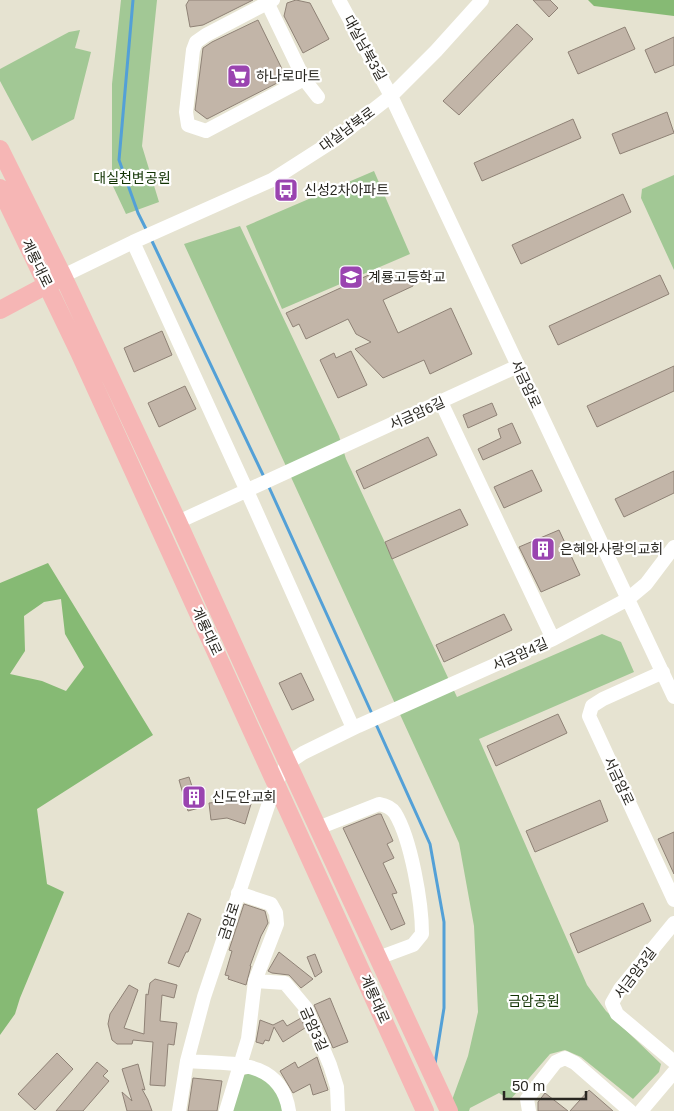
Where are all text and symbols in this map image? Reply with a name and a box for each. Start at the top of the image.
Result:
street label: 대실남북3길 [341,13,389,83]
supermarket icon: 하나로마트 [226,63,252,89]
place label: 하나로마트 [256,68,321,84]
street label: 대실남북로 [316,104,378,154]
park label: 대실천변공원 [93,170,171,186]
bus stop icon: 신성2차아파트 [273,177,299,203]
place label: 신성2차아파트 [304,182,389,198]
street label: 계룡대로 [19,236,56,290]
school or university icon: 계룡고등학교 [338,264,364,290]
place label: 계룡고등학교 [368,269,445,285]
street label: 서금암로 [508,357,544,411]
street label: 서금암6길 [387,394,447,432]
building icon: 은혜와사랑의교회 [530,536,556,562]
place label: 은혜와사랑의교회 [560,541,663,557]
street label: 계룡대로 [189,604,225,658]
street label: 서금암4길 [490,635,550,673]
street label: 서금암로 [601,754,637,808]
building icon: 신도안교회 [181,784,207,810]
place label: 신도안교회 [212,789,276,805]
street label: 금암로 [215,900,243,942]
street label: 서금암3길 [611,945,659,1001]
street label: 계룡대로 [357,972,393,1026]
park label: 금암공원 [508,993,560,1009]
street label: 금암3길 [297,1005,331,1053]
scale bar [504,1068,586,1100]
text: 50 m [512,1077,545,1094]

